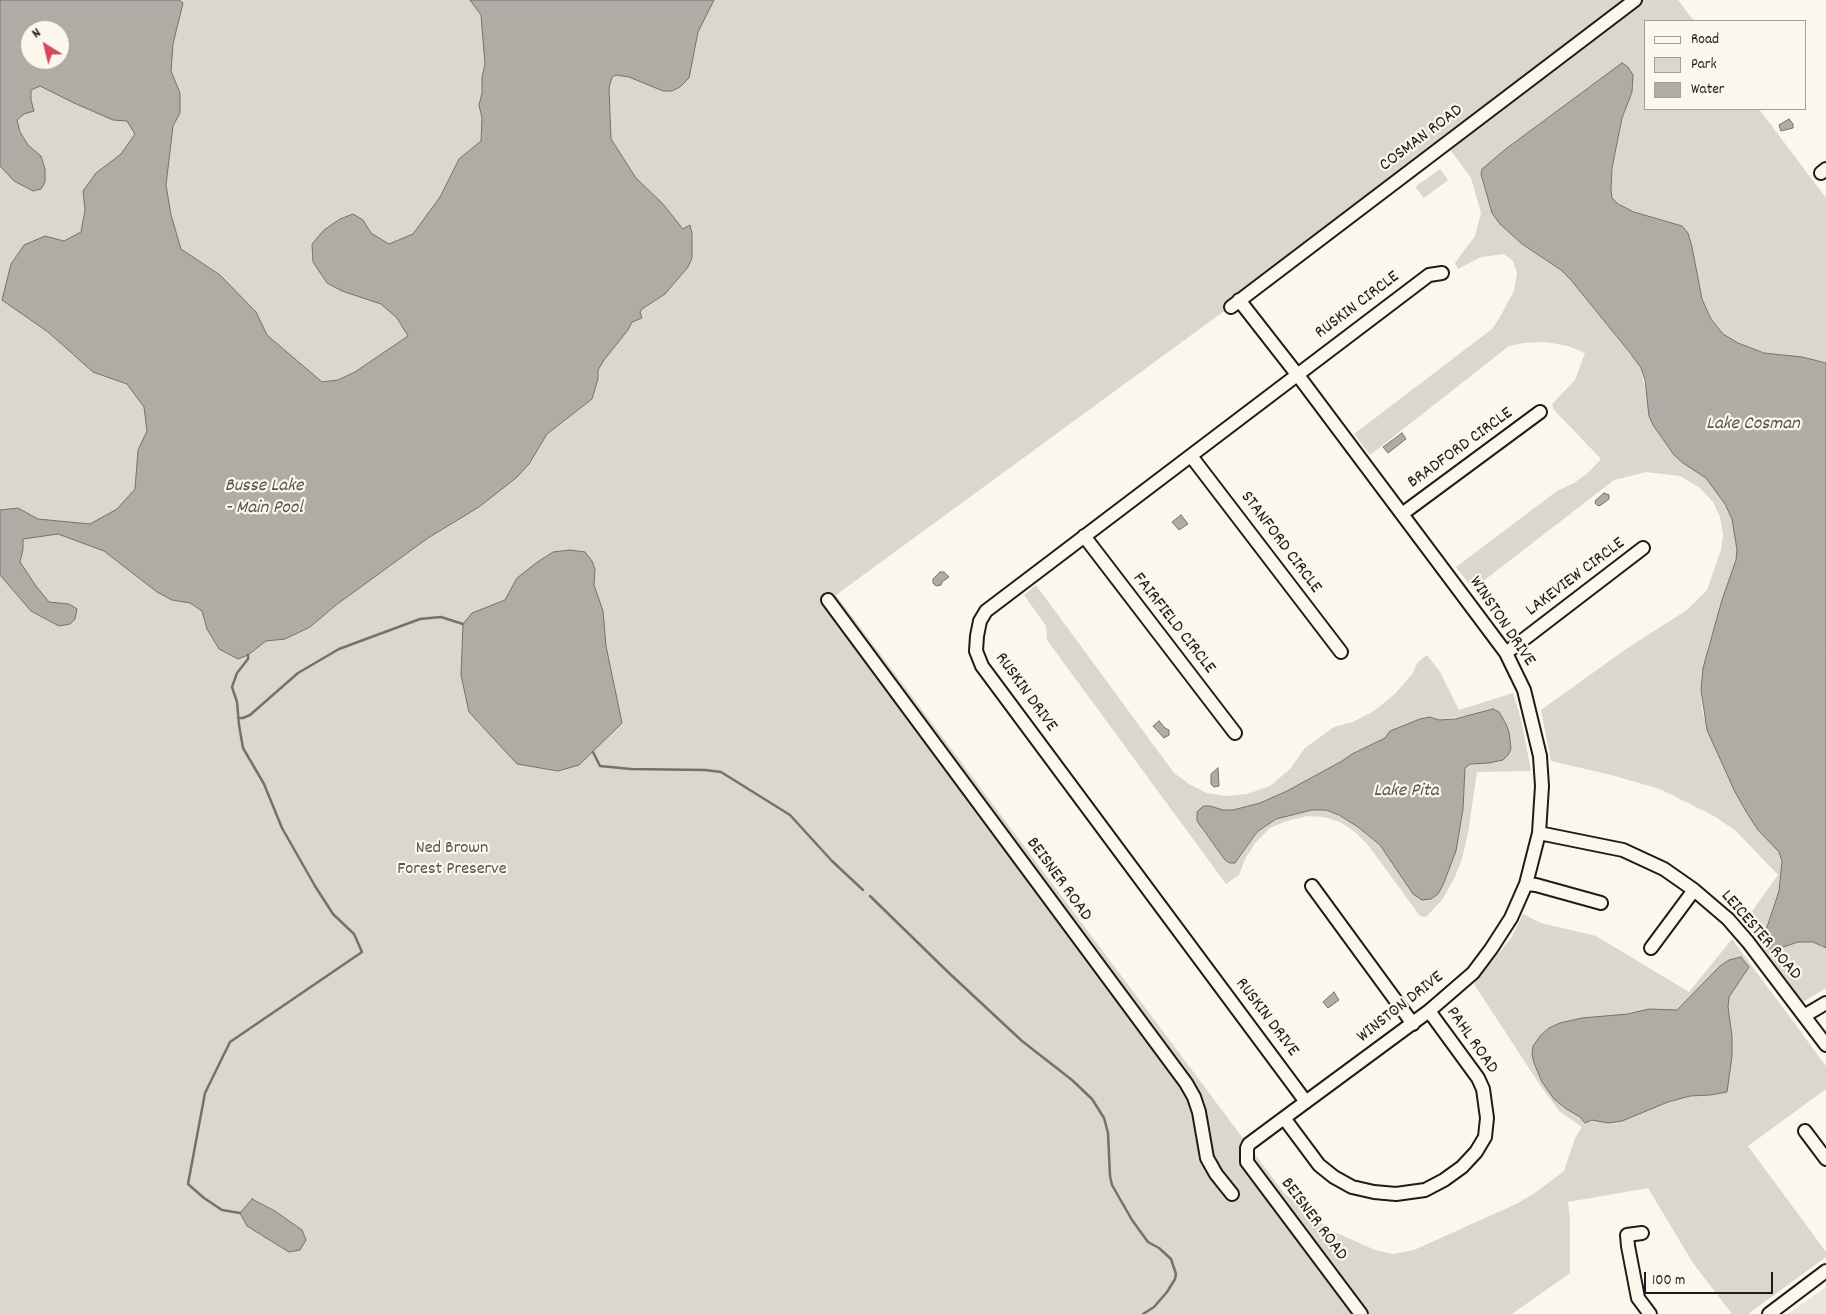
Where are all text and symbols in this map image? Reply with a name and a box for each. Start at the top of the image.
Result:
north arrow [20,20,70,70]
legend [1644,20,1806,110]
text: N [28,24,45,44]
text: Road [1691,29,1719,51]
text: Park [1691,54,1717,76]
text: Water [1691,79,1724,101]
street label: COSMAN ROAD [1376,101,1468,177]
street label: RUSKIN CIRCLE [1312,267,1404,345]
street label: BRADFORD CIRCLE [1404,404,1518,494]
water label: Lake Cosman [1706,414,1800,436]
water label: Busse Lake - Main Pool [225,476,303,520]
street label: STANFORD CIRCLE [1235,488,1325,598]
street label: LAKEVIEW CIRCLE [1522,534,1630,622]
street label: FAIRFIELD CIRCLE [1127,569,1219,679]
street label: WINSTON DRIVE [1463,573,1539,671]
street label: RUSKIN DRIVE [989,649,1061,737]
water label: Lake Pita [1373,781,1439,803]
street label: BEISNER ROAD [1020,834,1096,926]
park label: Ned Brown Forest Preserve [397,839,507,882]
street label: LEICESTER ROAD [1715,886,1805,986]
street label: WINSTON DRIVE [1353,968,1449,1048]
street label: RUSKIN DRIVE [1229,974,1303,1062]
street label: PAHL ROAD [1440,1003,1502,1079]
street label: BEISNER ROAD [1275,1174,1351,1266]
scale bar [1646,1262,1775,1294]
text: 100 m [1652,1270,1685,1292]

